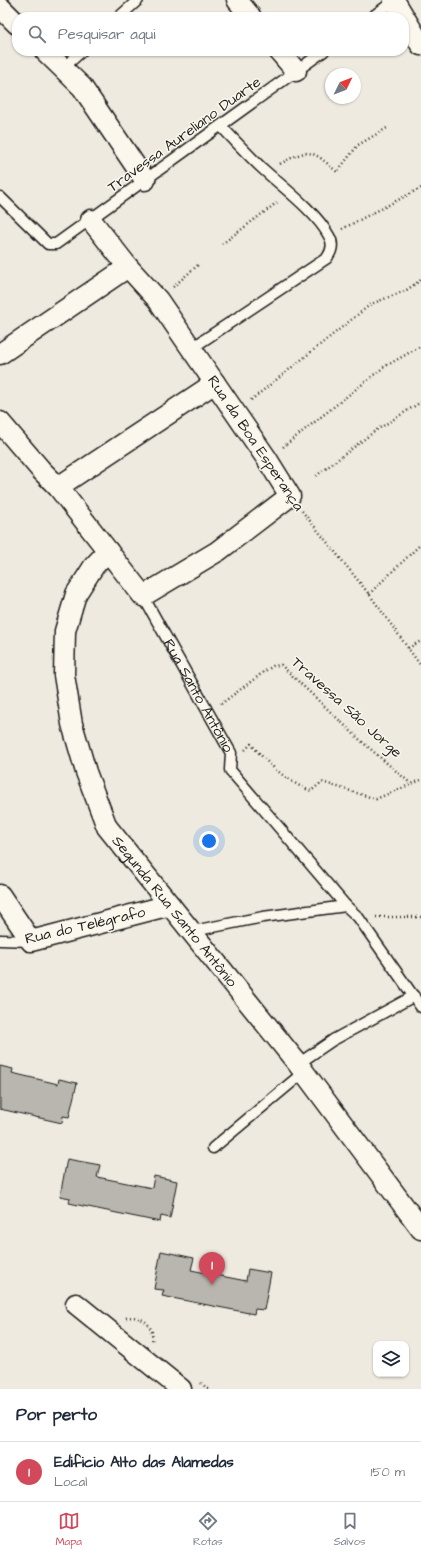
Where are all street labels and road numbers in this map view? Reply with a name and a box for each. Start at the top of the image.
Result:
street label: Travessa Aureliano Duarte [103,72,265,197]
street label: Rua da Boa Esperança [202,371,309,516]
street label: Rua Santo Antônio [158,635,239,757]
street label: Travessa São Jorge [286,652,406,763]
street label: Segunda Rua Santo Antônio [107,831,242,992]
street label: Rua do Telégrafo [23,901,148,951]

